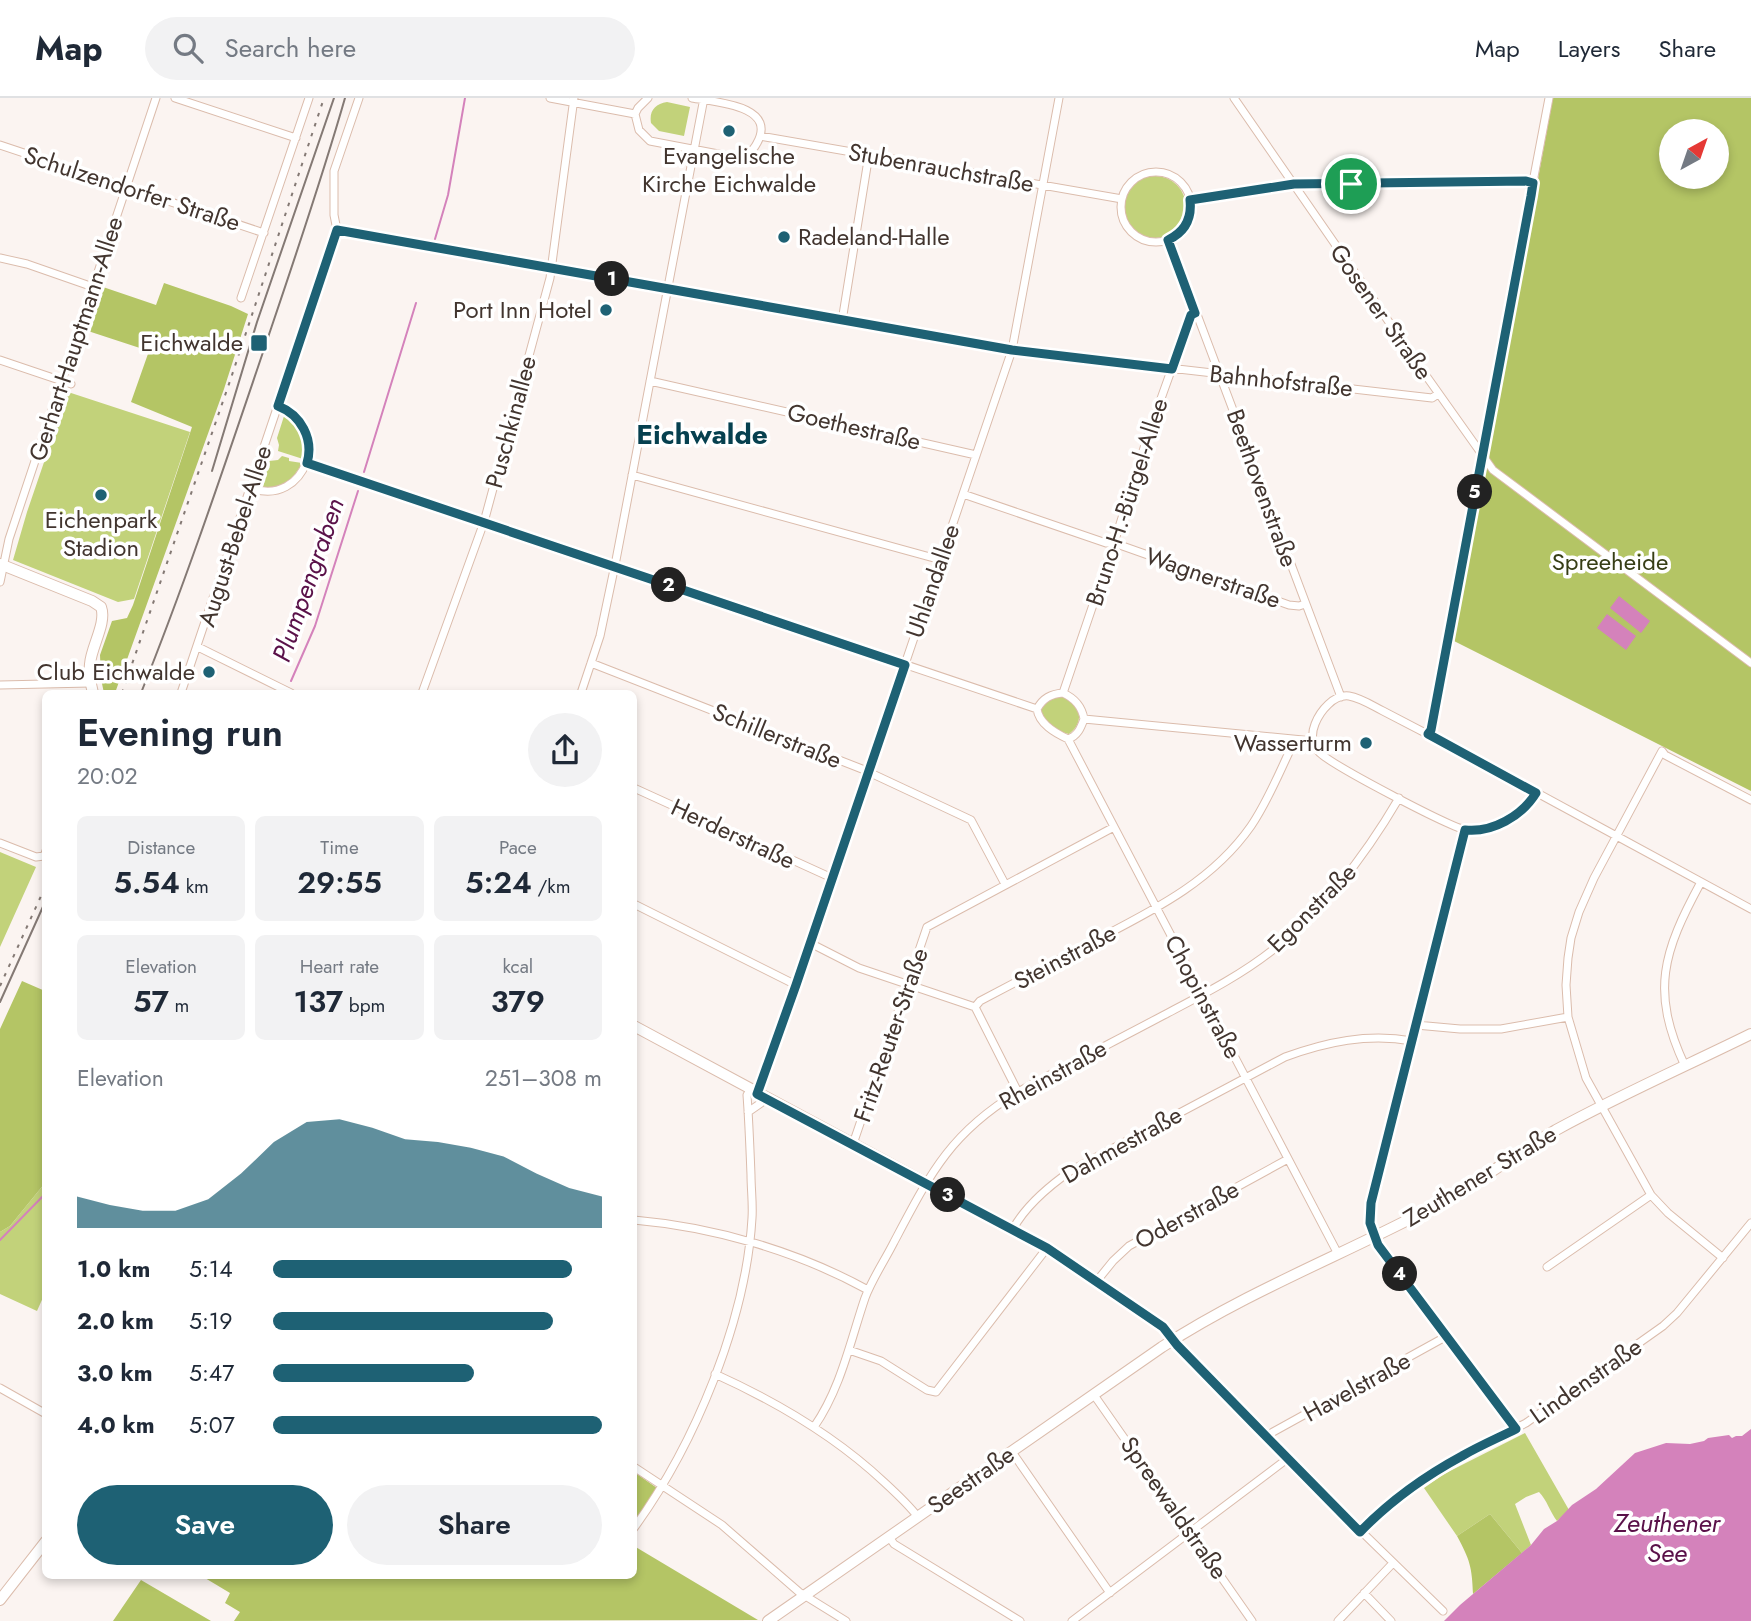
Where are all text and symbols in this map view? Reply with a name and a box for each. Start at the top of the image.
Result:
search box [145,17,635,80]
text: Map [35,25,103,72]
icon: search [169,29,207,67]
text: Search here [225,29,356,67]
text: Map [1475,31,1520,66]
text: Layers [1558,31,1620,66]
text: Share [1658,31,1716,66]
north arrow [1659,119,1729,189]
map controls [1659,119,1729,189]
marker: Evangelische Kirche Eichwalde [721,123,737,139]
street label: Stubenrauchstraße [846,134,1037,201]
street label: Schulzendorfer Straße [20,137,245,240]
place label: Evangelische Kirche Eichwalde [642,138,816,201]
pin [1321,154,1381,214]
icon: arrive [1332,165,1370,203]
street label: Gerhart-Hauptmann-Allee [19,212,132,466]
place label: Radeland-Halle [798,219,950,254]
marker: Radeland-Halle [776,229,792,245]
street label: Gosener Straße [1322,237,1441,387]
pin: 1 [594,262,630,296]
text: 1 [607,265,616,292]
place label: Port Inn Hotel [453,292,592,327]
marker: Port Inn Hotel [598,302,614,318]
place label: Eichwalde [140,325,243,360]
marker: Eichwalde [249,333,269,353]
street label: Puschkinallee [476,352,545,492]
street label: Bahnhofstraße [1208,356,1354,405]
street label: Goethestraße [784,394,924,459]
street label: Bruno-H.-Bürgel-Allee [1076,394,1177,610]
street label: Beethovenstraße [1218,404,1307,572]
district label: Eichwalde [636,414,768,455]
street label: August-Bebel-Allee [189,441,280,631]
pin: 5 [1458,474,1492,510]
text: 5 [1468,478,1481,505]
marker: Eichenpark Stadion [93,487,109,503]
water label: Plumpengraben [262,493,354,667]
place label: Eichenpark Stadion [45,502,158,565]
street label: Uhlandallee [897,519,968,642]
street label: Wagnerstraße [1141,538,1285,617]
park label: Spreeheide [1552,544,1668,579]
pin: 2 [652,568,686,602]
text: 2 [662,571,675,598]
place label: Club Eichwalde [37,654,195,689]
marker: Club Eichwalde [201,664,217,680]
street label: Schillerstraße [707,694,847,777]
text: Evening run [77,705,283,760]
button: share [528,713,602,787]
place label: Wasserturm [1234,725,1352,760]
marker: Wasserturm [1358,735,1374,751]
text: 20:02 [77,759,138,793]
street label: Herderstraße [665,790,801,878]
text: Distance [127,834,195,861]
text: Time [320,834,359,861]
text: Pace [499,834,537,861]
street label: Egonstraße [1259,855,1364,960]
text: 5.54 [113,861,180,904]
text: 29:55 [297,861,382,904]
text: 5:24 [465,861,532,904]
text: km [180,873,209,900]
text: /km [532,873,571,900]
street label: Steinstraße [1007,915,1122,998]
street label: Chopinstraße [1156,929,1251,1065]
street label: Fritz-Reuter-Straße [844,943,937,1127]
text: Elevation [125,953,197,980]
text: Heart rate [300,953,379,980]
text: kcal [502,953,533,980]
text: 57 [133,980,169,1023]
text: 137 [294,980,343,1023]
text: 379 [491,980,545,1023]
text: m [169,992,189,1019]
text: bpm [343,992,385,1019]
street label: Rheinstraße [993,1031,1113,1119]
text: Elevation [77,1061,164,1095]
text: 251–308 m [485,1061,602,1095]
street label: Dahmestraße [1055,1097,1188,1192]
street label: Zeuthener Straße [1397,1116,1563,1235]
street label: Oderstraße [1128,1172,1245,1258]
pin: 3 [930,1178,965,1212]
text: 3 [942,1181,953,1208]
text: 1.0 km [77,1252,150,1286]
text: 5:14 [189,1252,233,1286]
pin: 4 [1382,1256,1418,1292]
text: 4 [1393,1260,1406,1287]
text: 2.0 km [77,1304,154,1338]
text: 5:19 [189,1304,232,1338]
street label: Lindenstraße [1523,1329,1649,1432]
street label: Havelstraße [1297,1343,1417,1430]
text: 3.0 km [77,1356,153,1390]
text: 5:47 [189,1356,234,1390]
text: 4.0 km [77,1408,155,1442]
text: 5:07 [189,1408,235,1442]
street label: Spreewaldstraße [1112,1429,1237,1586]
street label: Seestraße [920,1437,1021,1522]
button: Save [77,1485,333,1565]
button: Share [347,1485,602,1565]
water label: Zeuthener See [1613,1504,1722,1572]

